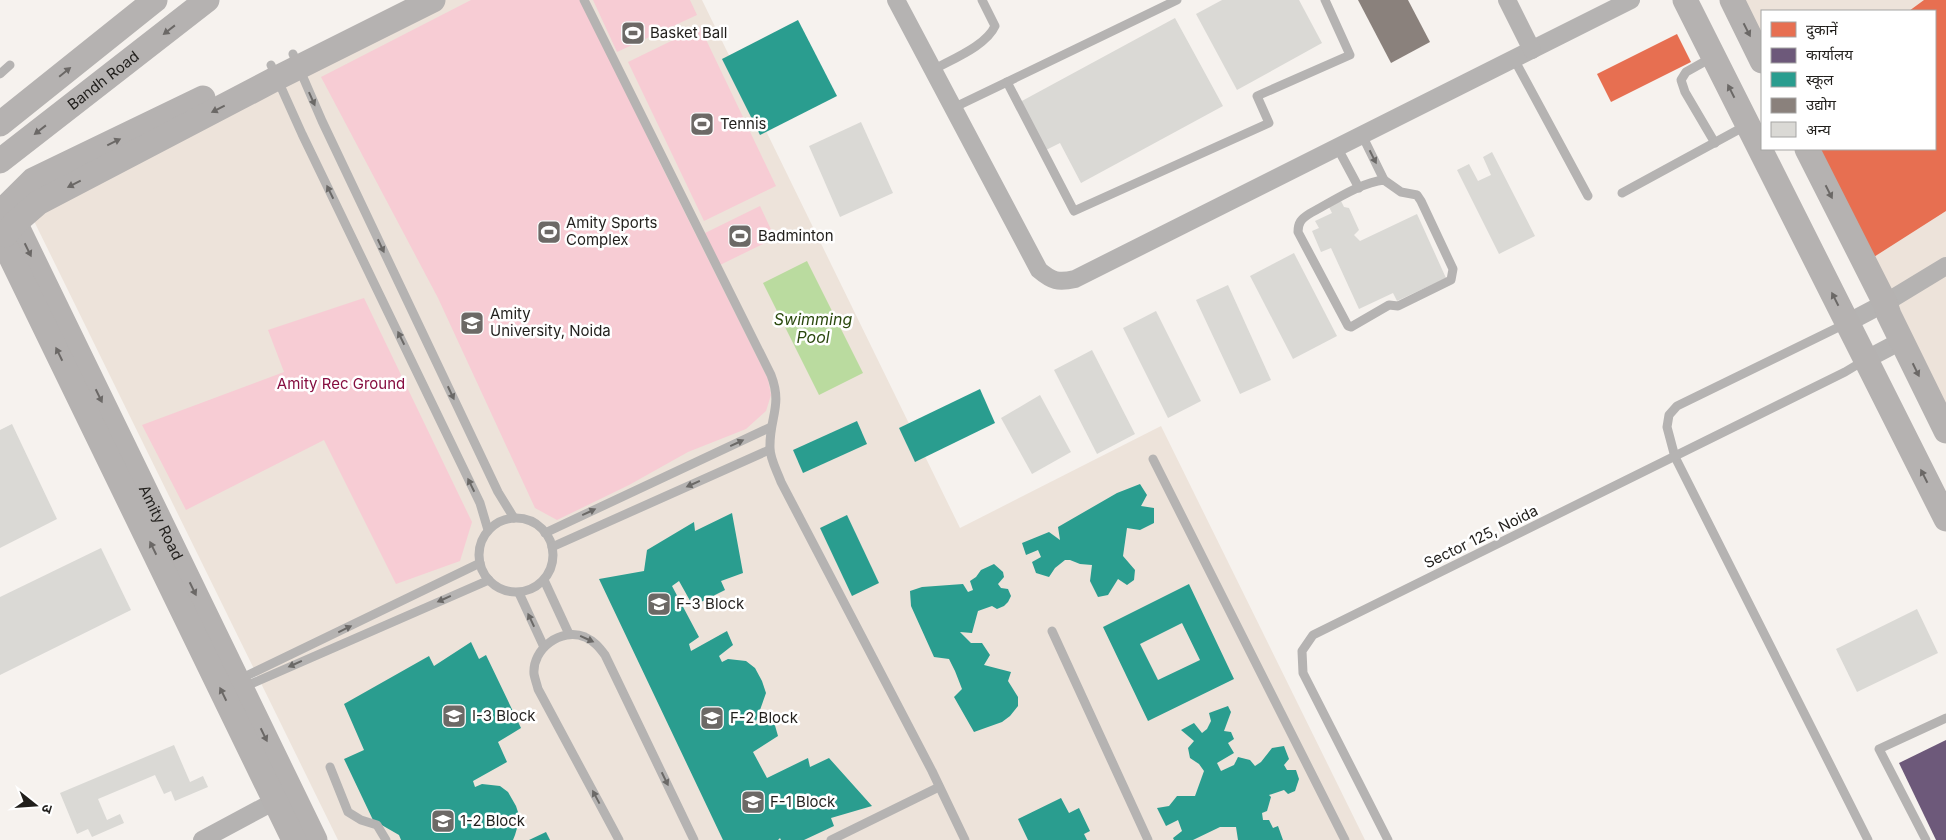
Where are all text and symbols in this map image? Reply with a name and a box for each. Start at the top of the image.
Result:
legend [1761,10,1936,150]
sports icon: Basket Ball [620,20,646,46]
text: दुकानें [1806,20,1838,40]
place label: Basket Ball [650,23,727,42]
one-way arrow [1743,23,1751,37]
one-way arrow [162,25,176,35]
text: कार्यालय [1806,45,1853,64]
street label: Bandh Road [63,46,143,114]
one-way arrow [59,66,72,77]
text: स्कूल [1806,70,1834,90]
one-way arrow [1727,84,1735,99]
one-way arrow [309,92,317,106]
text: उद्योग [1806,95,1837,114]
one-way arrow [211,105,225,113]
sports icon: Tennis [689,111,715,137]
place label: Tennis [720,114,767,133]
text: अन्य [1806,120,1831,139]
one-way arrow [34,124,47,135]
one-way arrow [107,137,121,145]
one-way arrow [1369,150,1377,165]
one-way arrow [67,180,81,188]
one-way arrow [326,185,334,199]
one-way arrow [1825,185,1833,199]
place label: Amity Sports Complex [566,213,657,249]
sports icon: Amity Sports Complex [536,219,562,245]
sports icon: Badminton [727,223,753,249]
place label: Badminton [758,226,834,245]
one-way arrow [377,239,385,253]
one-way arrow [24,243,32,257]
one-way arrow [1831,292,1839,306]
place label: Amity University, Noida [490,304,611,340]
water label: Swimming Pool [774,309,852,347]
school or university icon: Amity University, Noida [459,310,485,336]
one-way arrow [396,331,404,345]
one-way arrow [54,347,62,361]
one-way arrow [1912,362,1920,377]
park label: Amity Rec Ground [277,374,405,393]
one-way arrow [447,386,455,400]
one-way arrow [95,389,103,403]
one-way arrow [730,439,744,447]
one-way arrow [1920,468,1928,483]
one-way arrow [467,477,476,492]
one-way arrow [686,481,700,489]
street label: Amity Road [135,482,188,563]
street label: Sector 125, Noida [1421,501,1541,572]
one-way arrow [582,508,597,516]
one-way arrow [148,541,156,555]
one-way arrow [189,582,197,596]
school or university icon: F-3 Block [646,591,672,617]
place label: F-3 Block [676,594,745,613]
one-way arrow [437,596,451,604]
one-way arrow [527,613,535,627]
one-way arrow [338,625,352,633]
one-way arrow [580,636,594,644]
one-way arrow [288,661,302,669]
one-way arrow [219,687,227,701]
school or university icon: I-3 Block [441,703,467,729]
school or university icon: F-2 Block [699,705,725,731]
place label: I-3 Block [472,706,536,725]
place label: F-2 Block [730,708,799,727]
one-way arrow [260,728,268,743]
one-way arrow [661,772,669,786]
north arrow [10,780,60,830]
school or university icon: F-1 Block [740,789,766,815]
one-way arrow [592,790,600,804]
place label: F-1 Block [770,792,836,811]
text: उ [38,803,57,816]
school or university icon: 1-2 Block [430,808,456,834]
place label: 1-2 Block [460,811,526,830]

